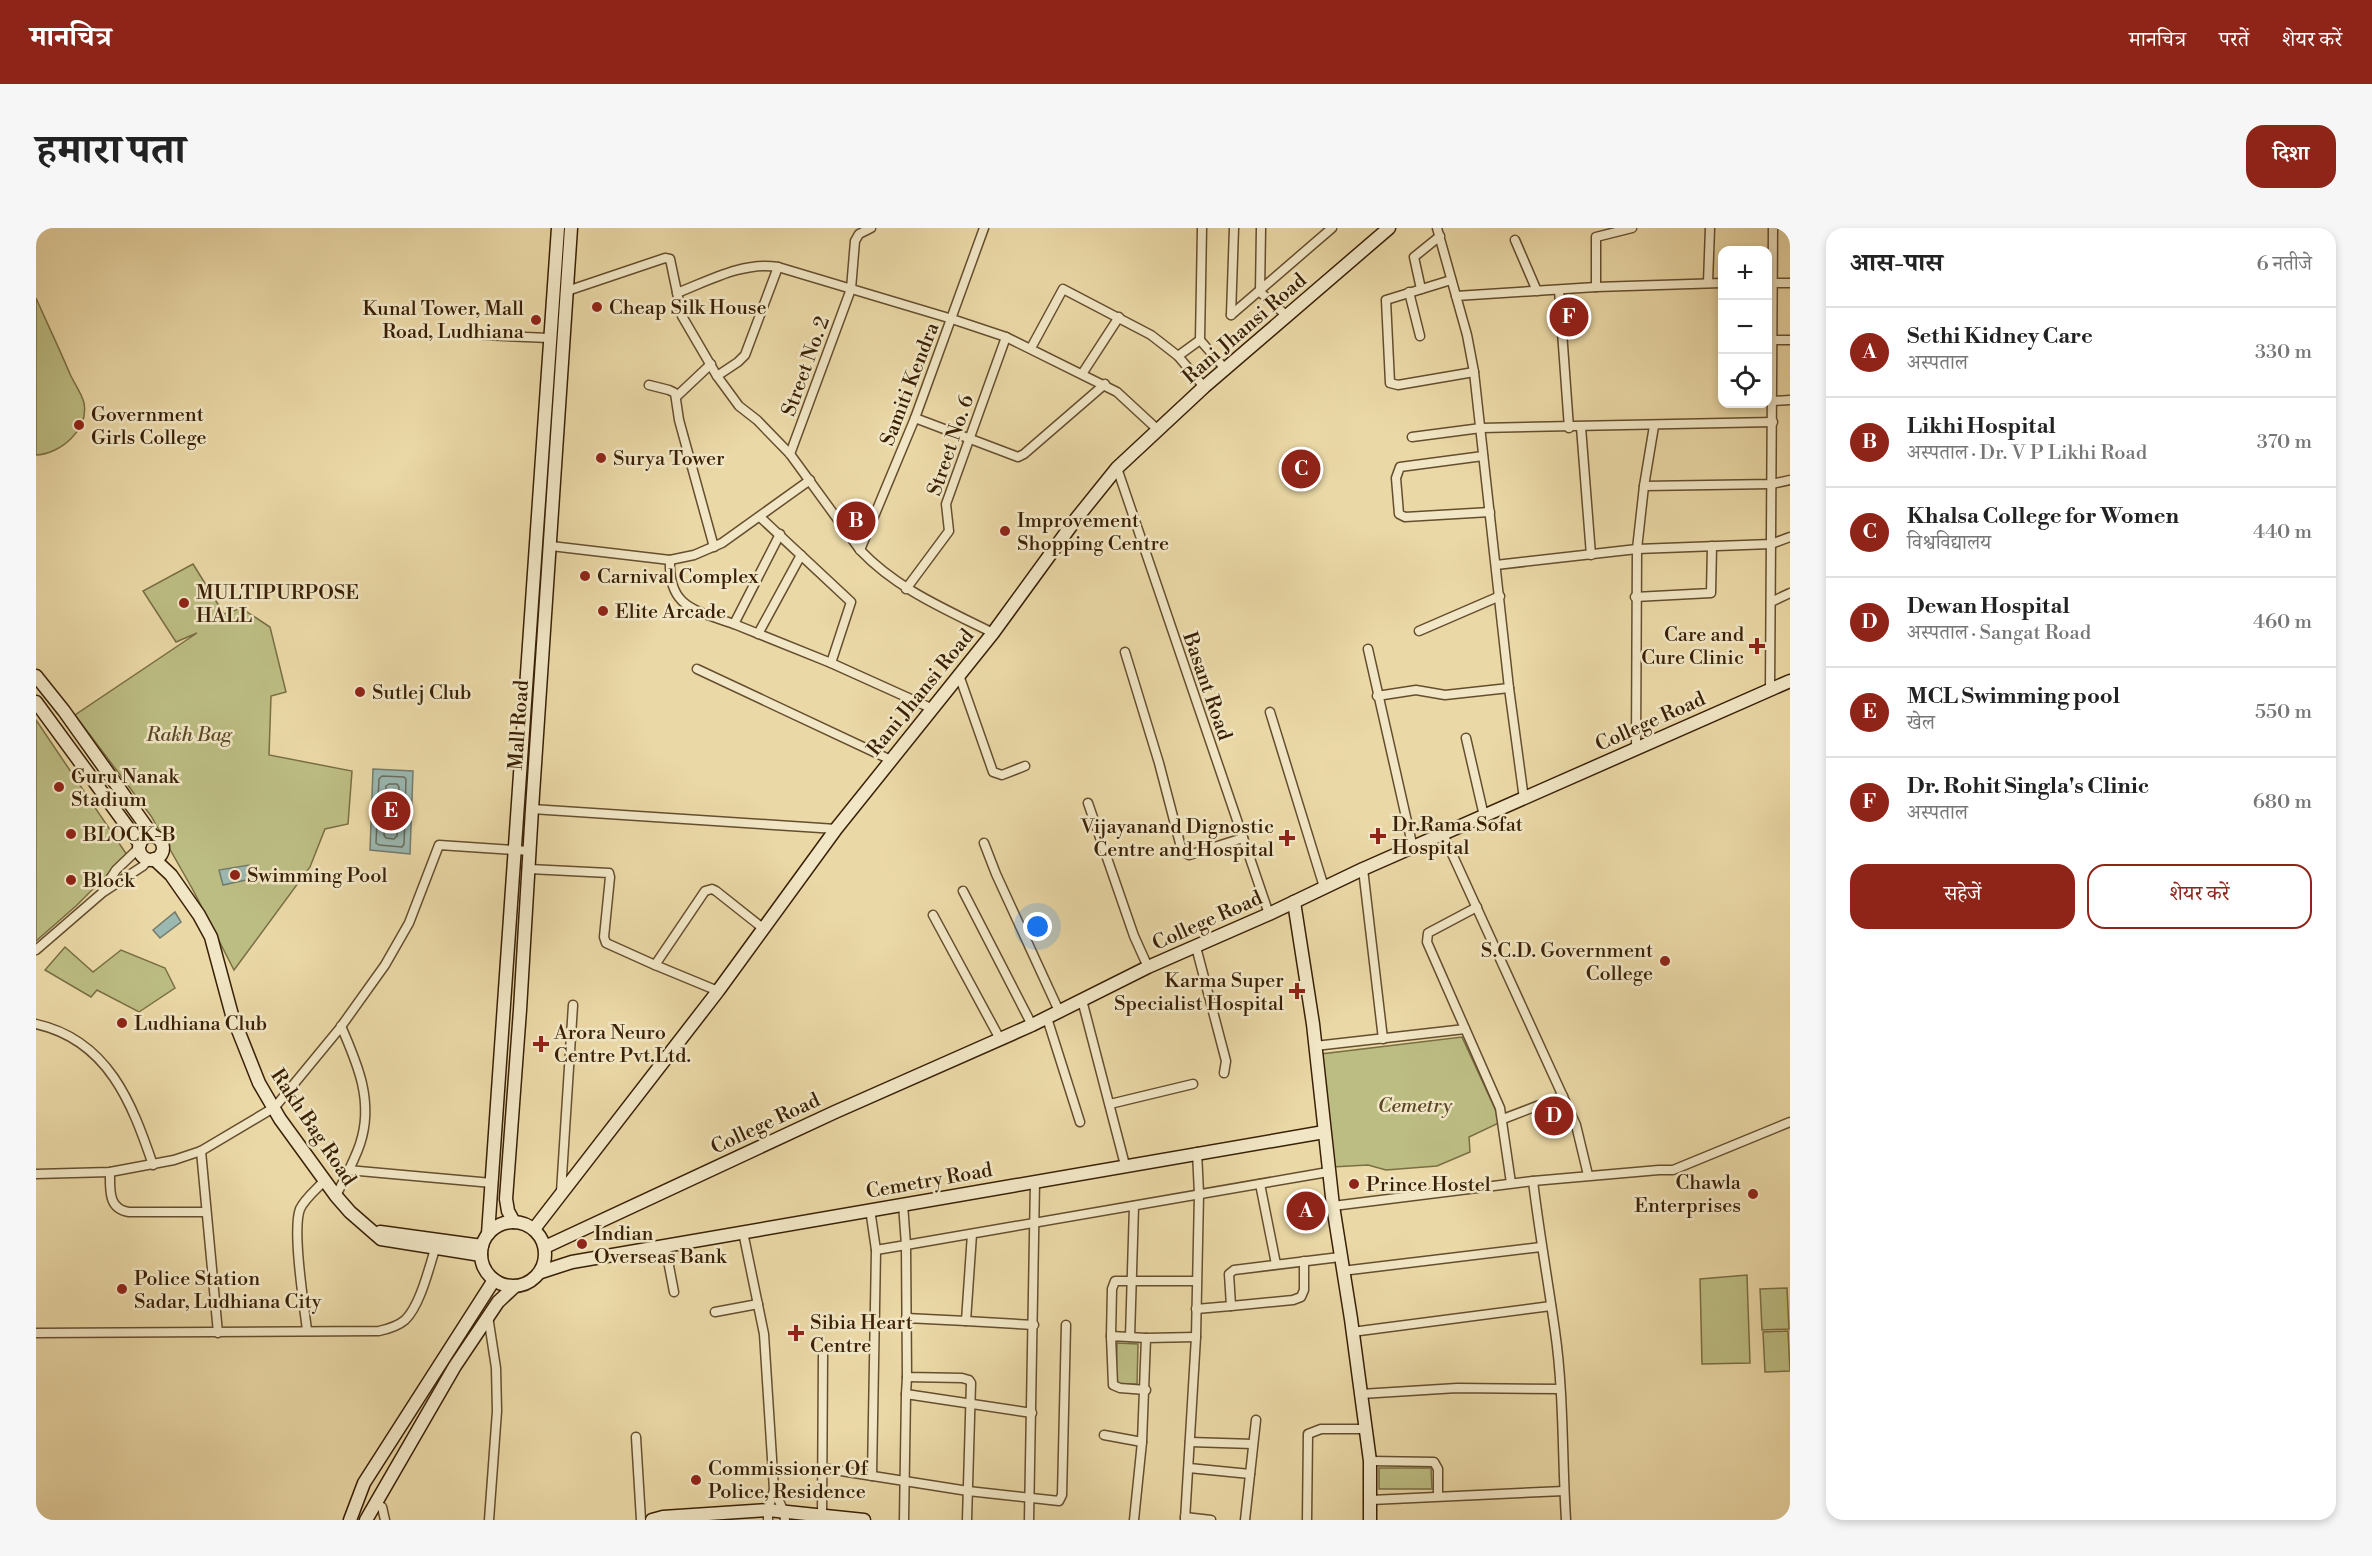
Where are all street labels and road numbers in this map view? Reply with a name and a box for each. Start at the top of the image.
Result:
street label: Rani Jhansi Road [1178,268,1313,390]
street label: Street No. 2 [777,313,836,420]
street label: Samiti Kendra [875,319,946,450]
street label: Street No. 6 [922,392,980,499]
street label: Rani Jhansi Road [862,624,980,761]
street label: Basant Road [1176,628,1237,744]
street label: Mall Road [504,679,535,771]
street label: College Road [1592,687,1710,758]
street label: College Road [1149,886,1267,957]
street label: Rakh Bag Road [264,1064,361,1192]
street label: College Road [707,1088,825,1161]
street label: Cemetry Road [864,1158,995,1205]

